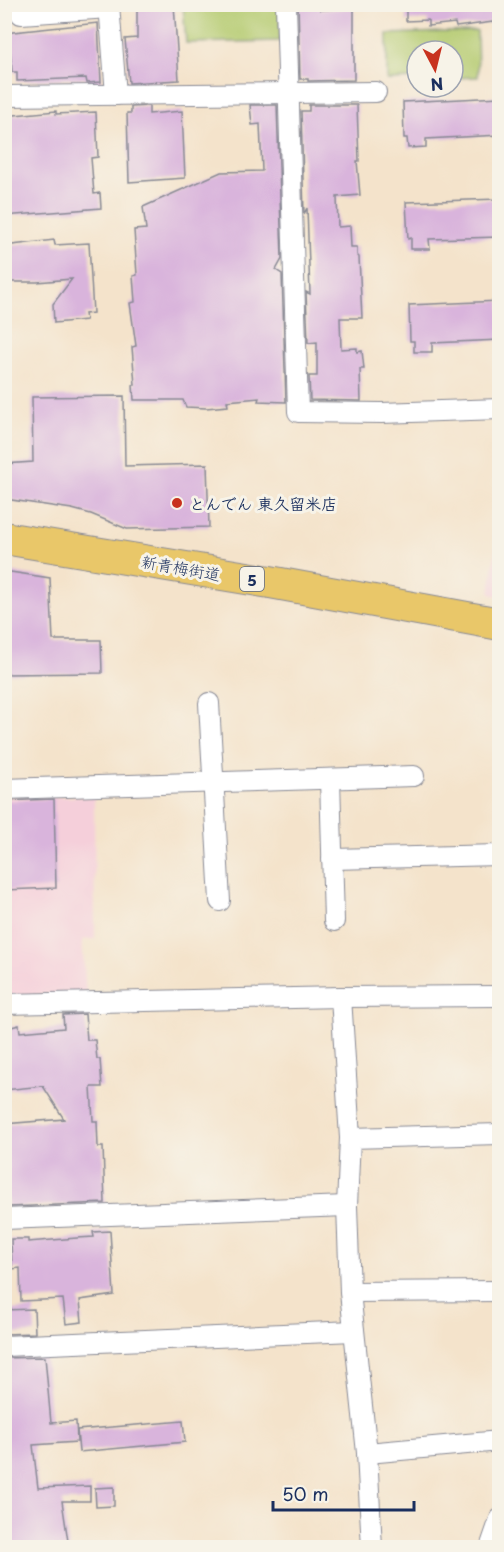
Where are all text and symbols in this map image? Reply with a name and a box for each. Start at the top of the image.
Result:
north arrow [405,39,465,99]
text: N [429,72,445,98]
place label: とんでん 東久留米店 [189,491,337,515]
marker: とんでん 東久留米店 [170,496,184,510]
street label: 新青梅街道 [140,548,222,586]
road number: 5 [240,567,264,591]
scale bar [273,1474,414,1512]
text: 50 m [282,1480,329,1507]

